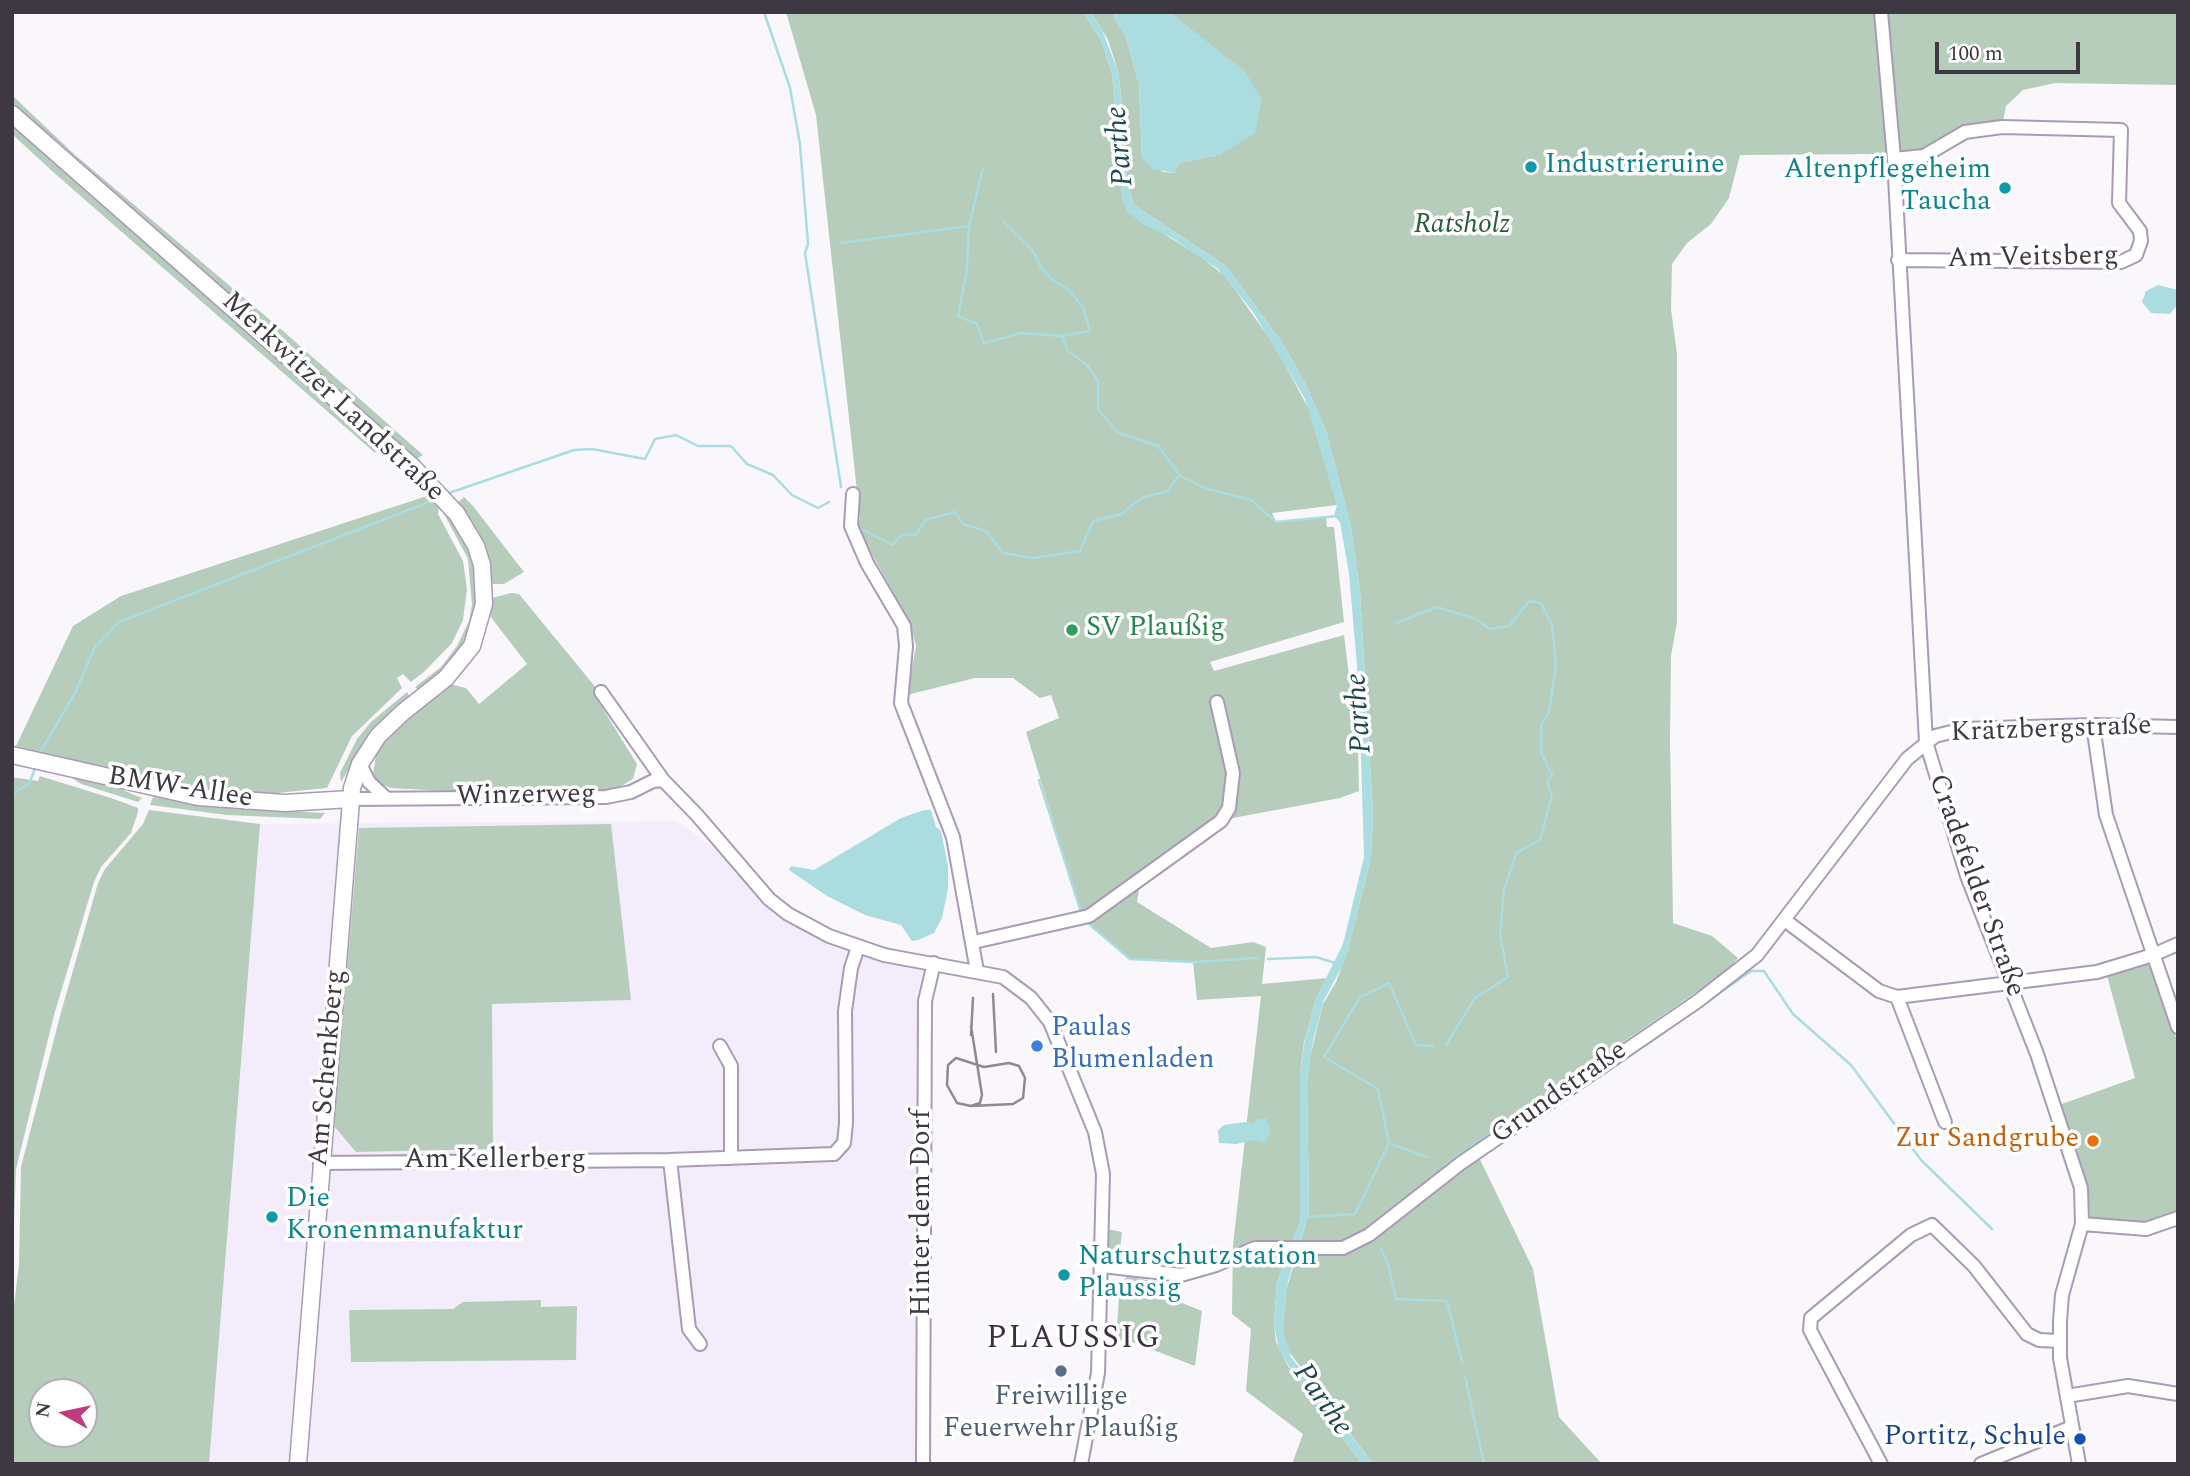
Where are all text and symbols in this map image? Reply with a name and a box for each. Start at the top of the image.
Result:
scale bar [1938,28,2083,72]
text: 100 m [1948,38,2003,70]
water label: Parthe [1101,104,1143,188]
place label: Industrieruine [1545,150,1724,184]
place label: Altenpflegeheim Taucha [1784,155,1991,221]
marker: Industrieruine [1523,159,1539,175]
marker: Altenpflegeheim Taucha [1997,180,2013,196]
park label: Ratsholz [1414,210,1510,244]
street label: Am Veitsberg [1947,241,2119,277]
street label: Merkwitzer Landstraße [214,286,450,510]
place label: SV Plaußig [1086,613,1225,647]
marker: SV Plaußig [1064,622,1080,638]
water label: Parthe [1340,671,1382,755]
street label: Krätzbergstraße [1950,711,2152,751]
street label: BMW-Allee [105,761,255,817]
street label: Cradefelder Straße [1919,770,2031,1002]
street label: Winzerweg [456,779,596,815]
street label: Am Schenkberg [304,968,354,1168]
place label: Paulas Blumenladen [1051,1013,1214,1079]
street label: Grundstraße [1486,1035,1634,1153]
marker: Paulas Blumenladen [1029,1038,1045,1054]
street label: Hinter dem Dorf [907,1109,941,1317]
place label: Zur Sandgrube [1895,1124,2079,1158]
marker: Zur Sandgrube [2085,1133,2101,1149]
street label: Am Kellerberg [404,1145,586,1179]
place label: Die Kronenmanufaktur [286,1184,523,1250]
marker: Die Kronenmanufaktur [264,1209,280,1225]
place label: Naturschutzstation Plaussig [1078,1242,1317,1308]
marker: Naturschutzstation Plaussig [1056,1267,1072,1283]
district label: PLAUSSIG [987,1322,1161,1360]
water label: Parthe [1283,1358,1359,1444]
marker: Freiwillige Feuerwehr Plaußig [1053,1363,1069,1379]
north arrow [28,1378,98,1448]
place label: Freiwillige Feuerwehr Plaußig [943,1382,1179,1448]
text: N [28,1400,59,1420]
place label: Portitz, Schule [1884,1422,2066,1456]
marker: Portitz, Schule [2072,1431,2088,1447]

